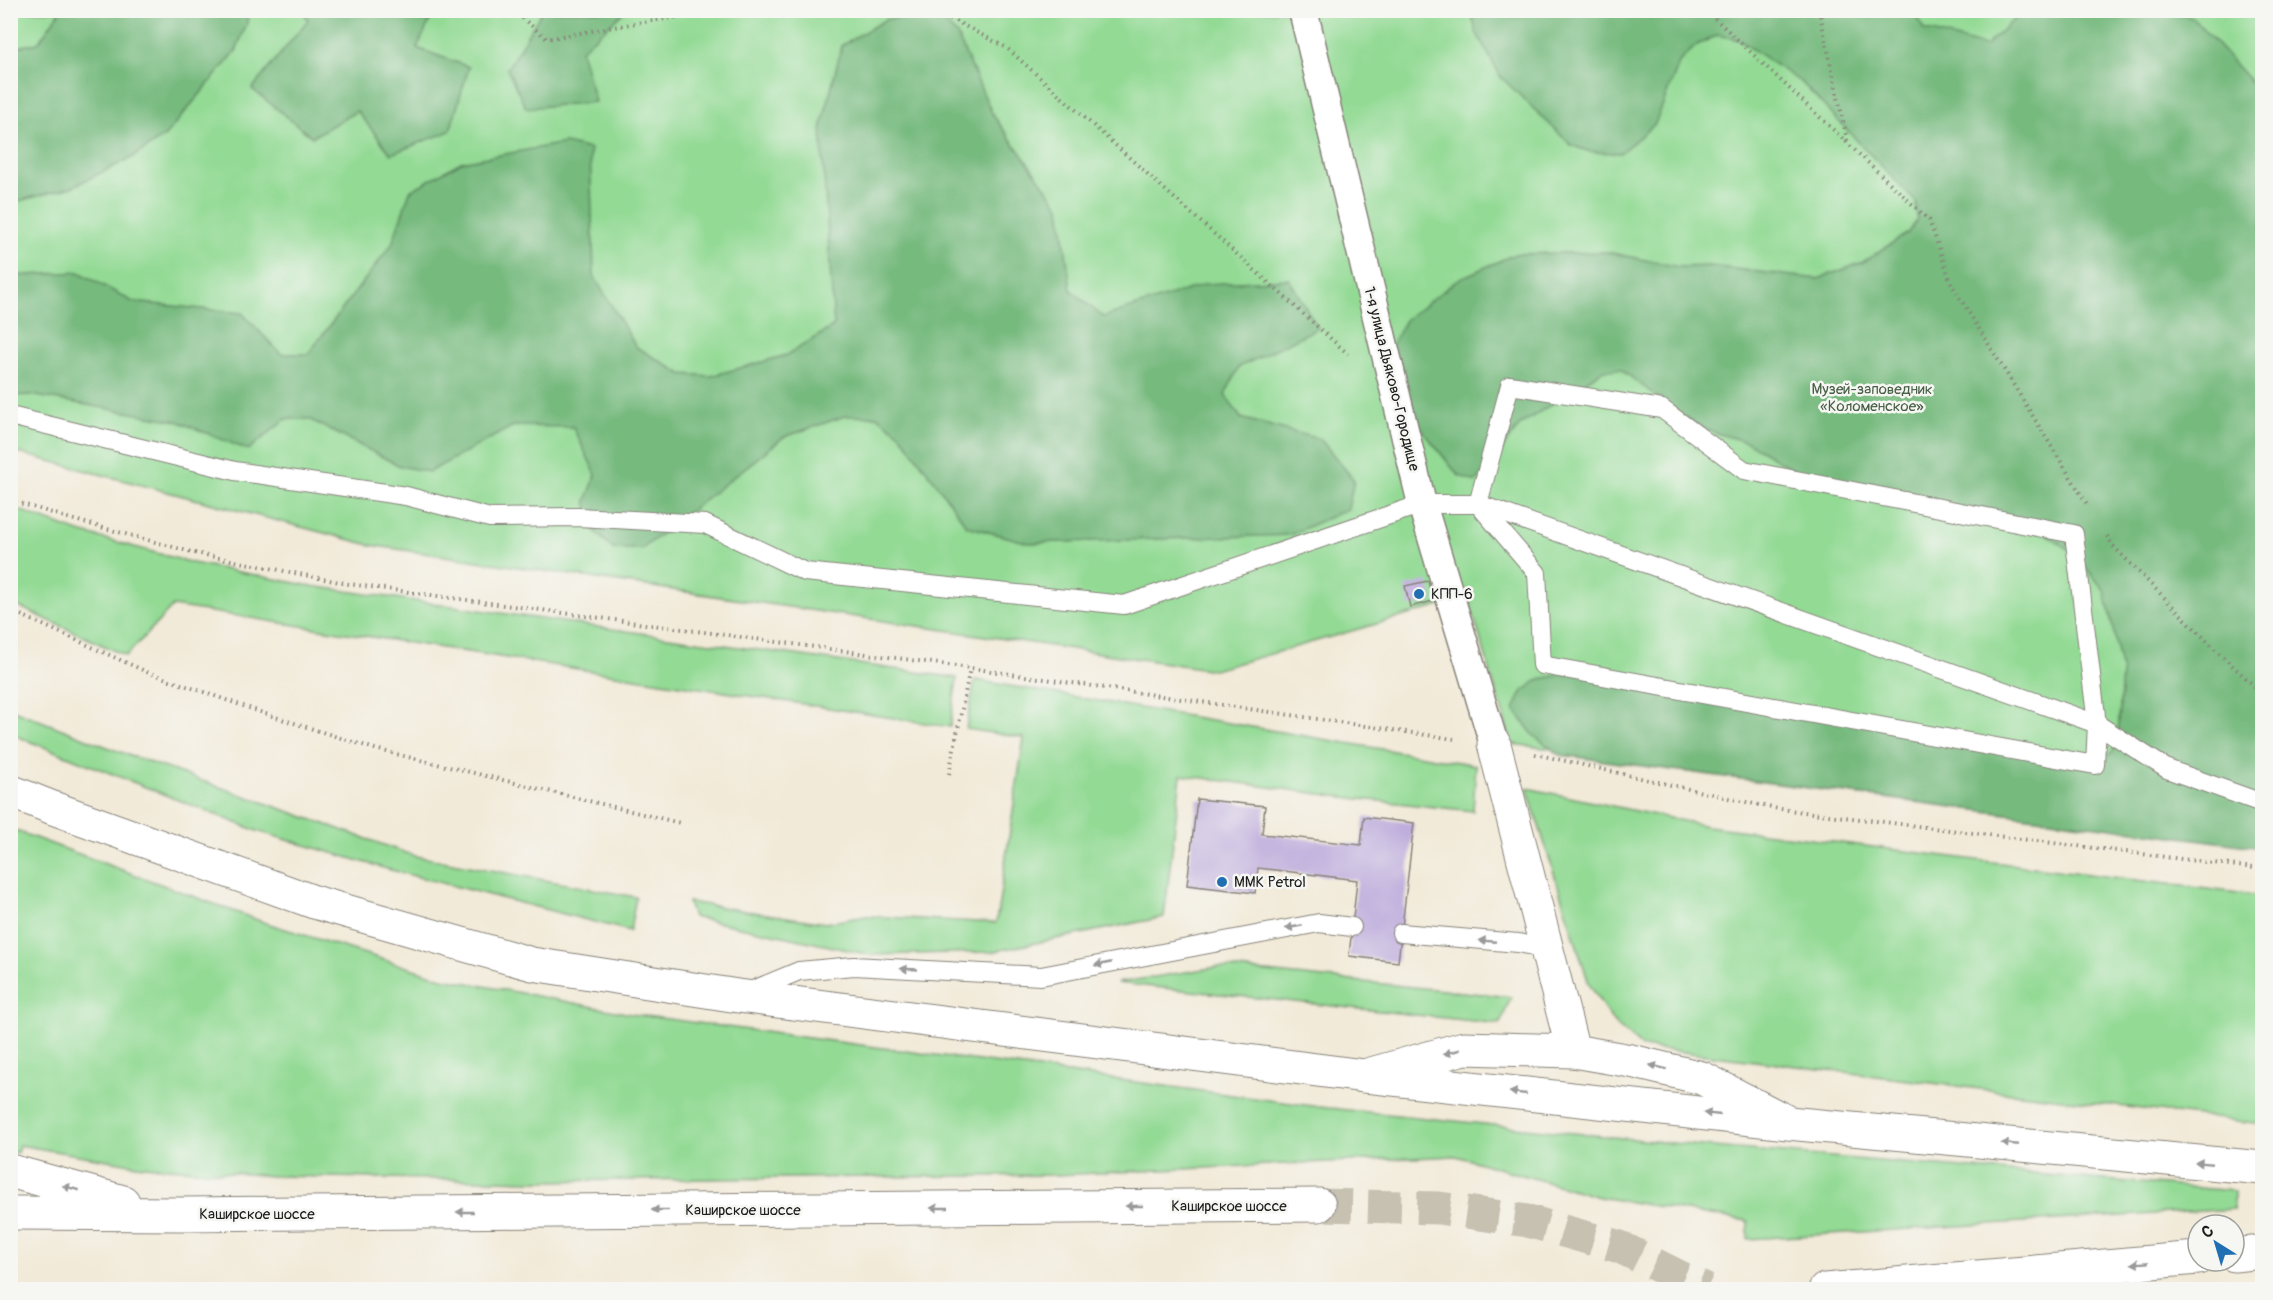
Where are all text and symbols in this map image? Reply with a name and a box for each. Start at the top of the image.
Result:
street label: 1-я улица Дьяково-Городище [1359,285,1424,474]
park label: Музей-заповедник «Коломенское» [1812,380,1933,416]
place label: КПП-6 [1431,585,1473,604]
marker: КПП-6 [1412,587,1426,601]
place label: ММК Petrol [1234,873,1306,892]
marker: ММК Petrol [1215,875,1229,889]
one-way arrow [1285,923,1304,932]
one-way arrow [1478,936,1497,946]
one-way arrow [1093,960,1112,969]
one-way arrow [900,965,919,974]
one-way arrow [1443,1047,1461,1057]
one-way arrow [1648,1062,1667,1072]
one-way arrow [1508,1088,1527,1098]
one-way arrow [1702,1109,1721,1119]
one-way arrow [2001,1139,2020,1149]
one-way arrow [2195,1158,2214,1168]
one-way arrow [62,1183,80,1192]
street label: Каширское шоссе [1171,1197,1287,1216]
street label: Каширское шоссе [685,1201,801,1220]
one-way arrow [1125,1201,1144,1211]
one-way arrow [930,1203,949,1213]
street label: Каширское шоссе [199,1205,315,1224]
one-way arrow [651,1205,670,1215]
one-way arrow [456,1207,475,1217]
north arrow [2186,1213,2246,1273]
text: С [2198,1221,2218,1243]
one-way arrow [2130,1258,2149,1268]

